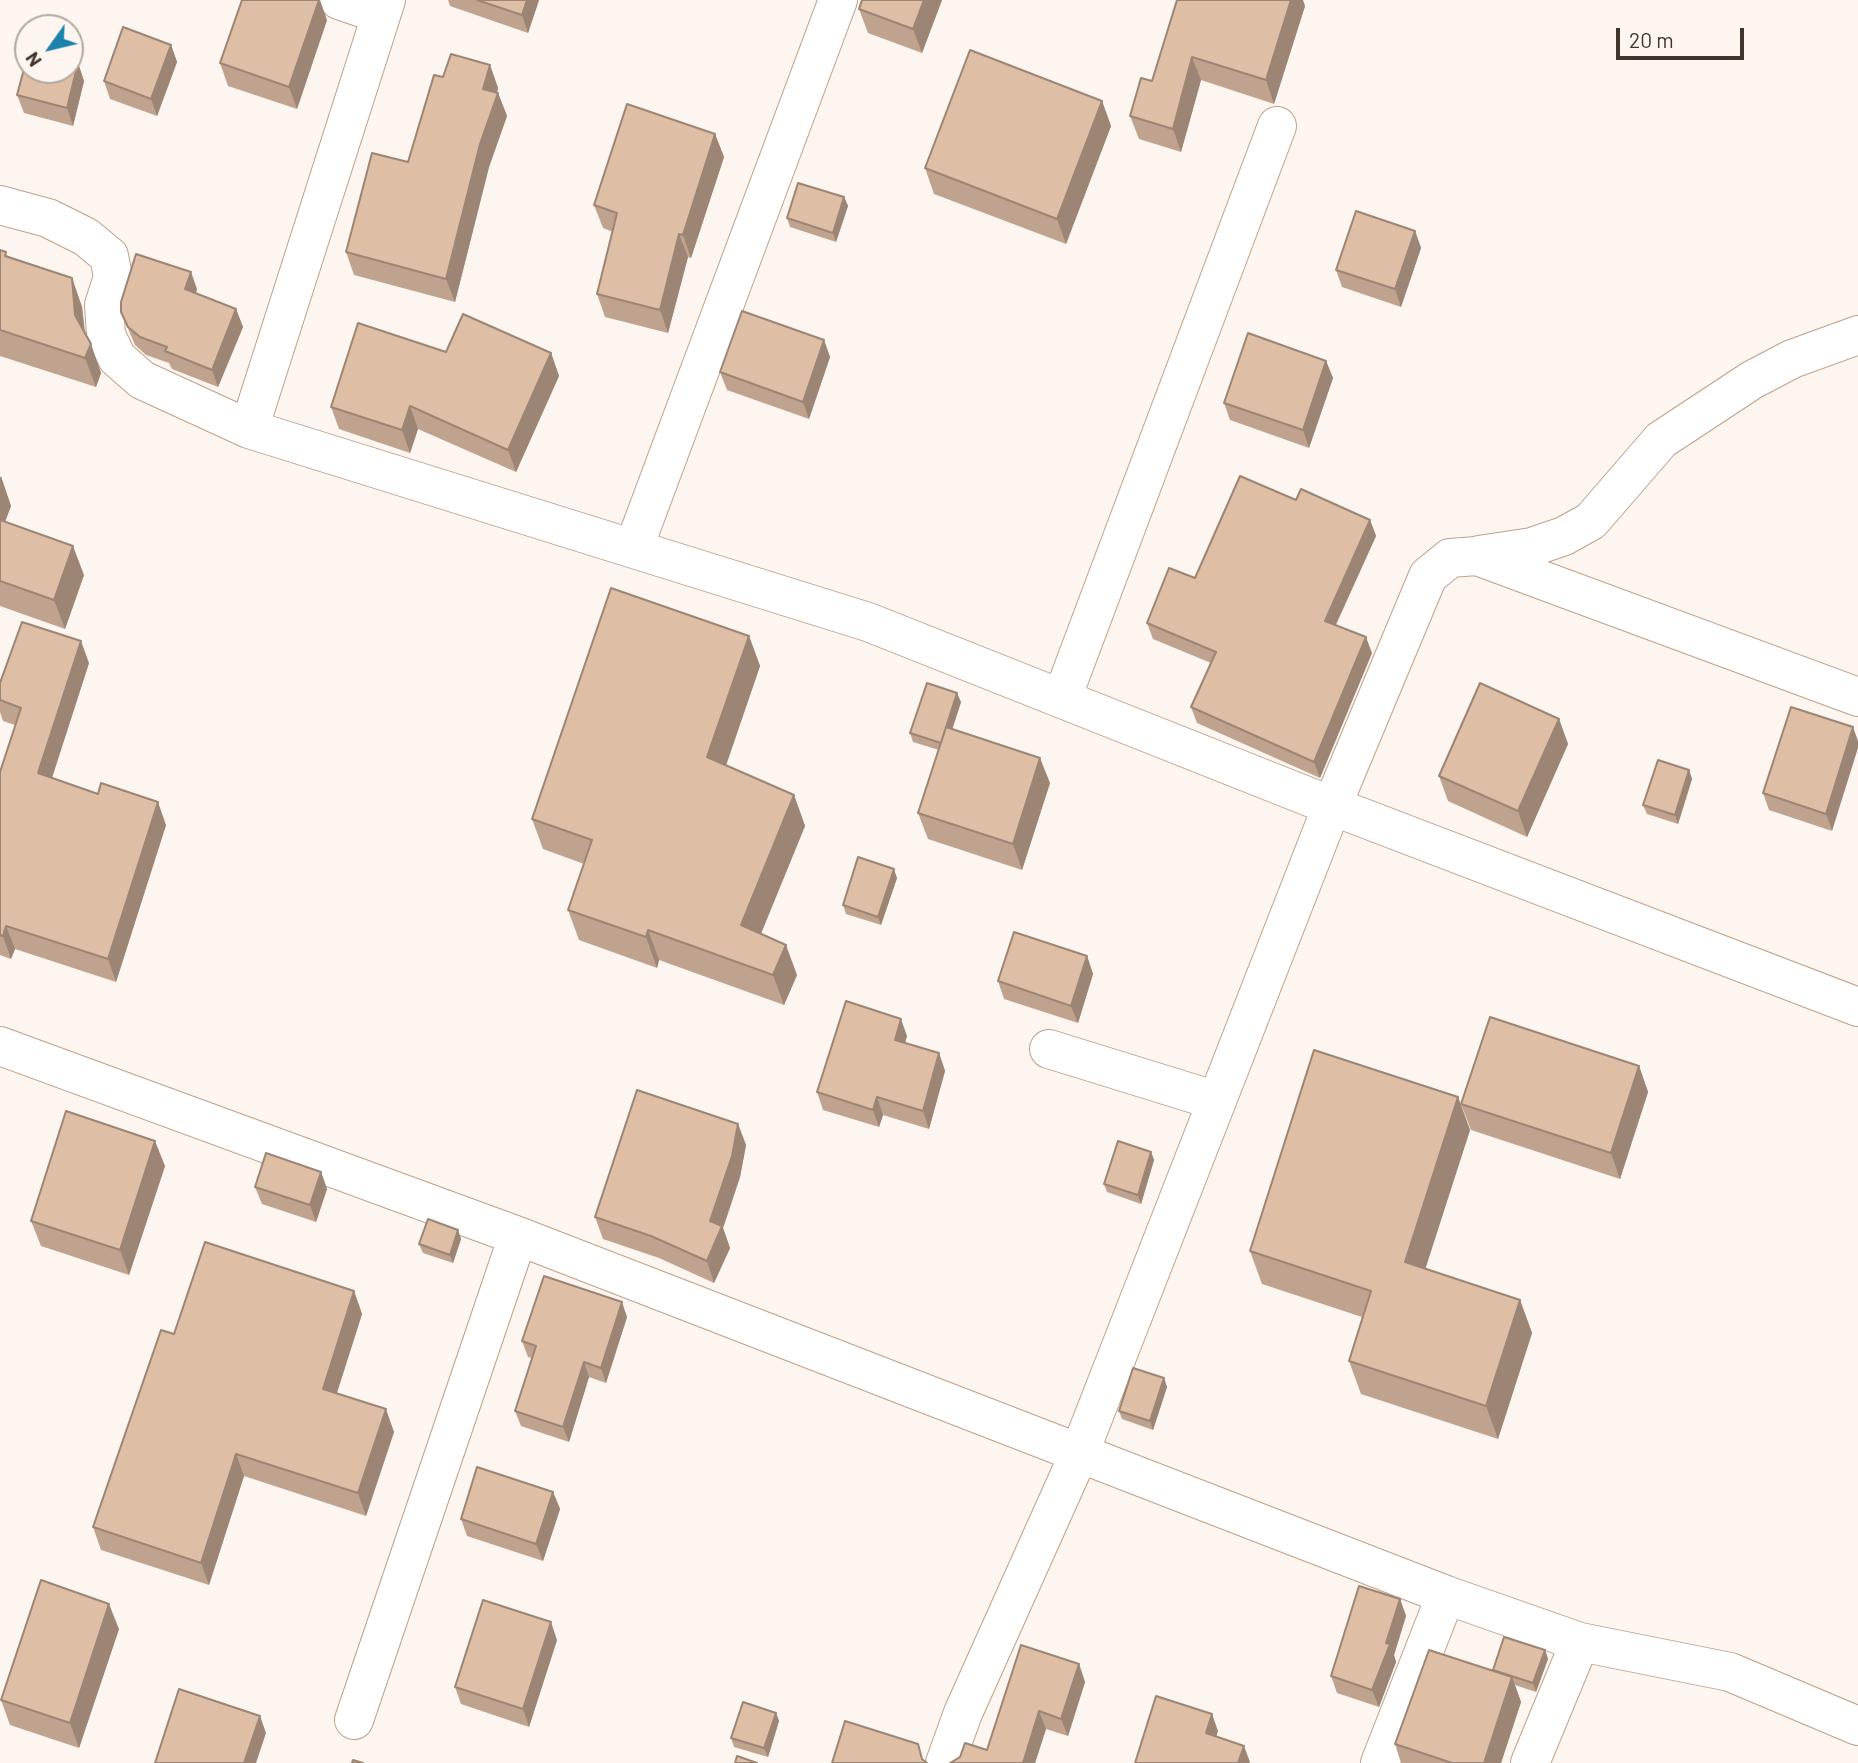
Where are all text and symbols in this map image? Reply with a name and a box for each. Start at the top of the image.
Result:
north arrow [14,14,84,84]
scale bar [1620,14,1748,58]
text: 20 m [1629,27,1674,52]
text: N [20,48,46,72]

